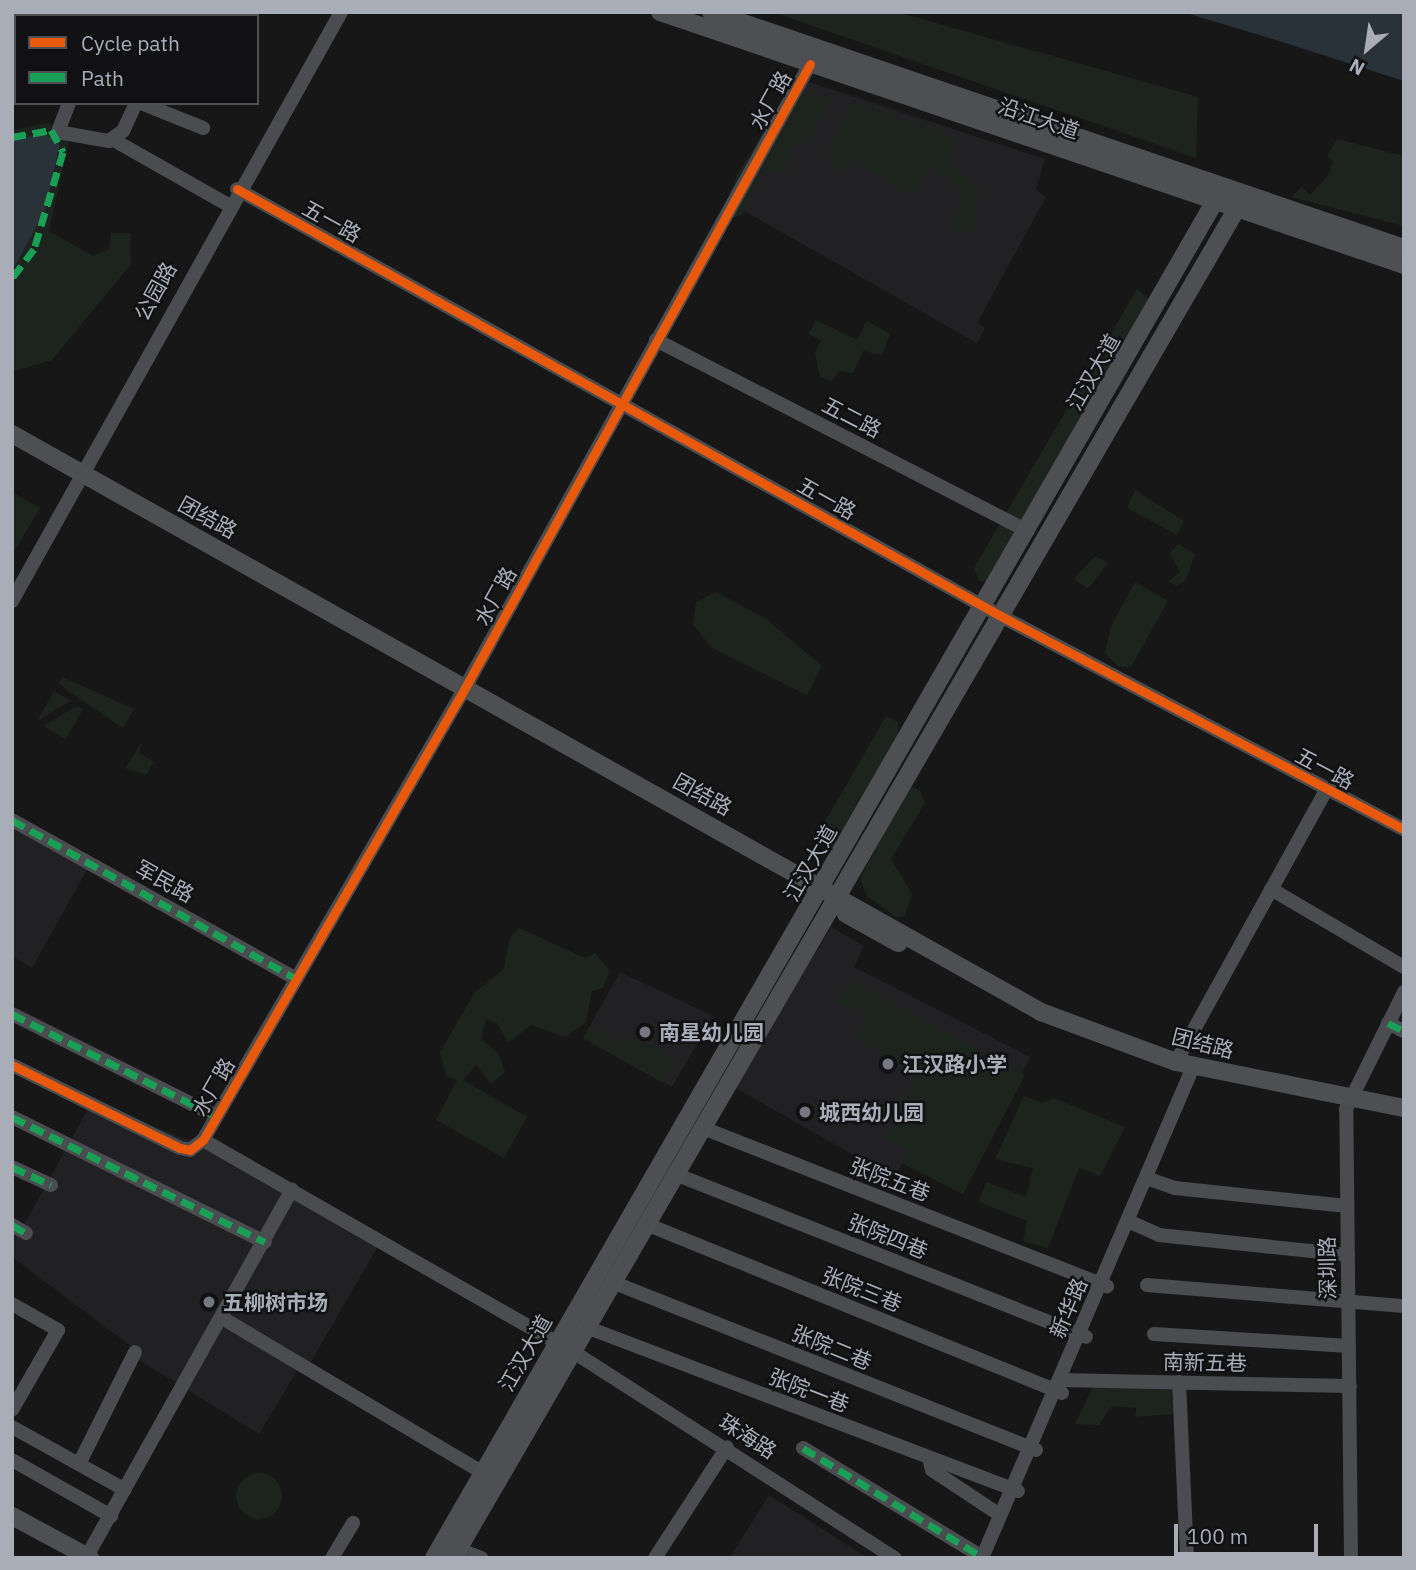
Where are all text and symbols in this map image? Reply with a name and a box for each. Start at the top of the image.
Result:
legend [14,14,259,105]
north arrow [1332,14,1402,84]
text: Cycle path [81,29,180,57]
text: N [1345,54,1369,81]
text: Path [81,64,124,92]
street label: 水厂路 [744,66,796,134]
street label: 沿江大道 [995,92,1083,144]
street label: 五一路 [298,195,366,247]
street label: 公园路 [129,257,181,325]
street label: 江汉大道 [1061,329,1125,415]
street label: 五二路 [818,391,886,443]
street label: 五一路 [793,472,861,524]
street label: 团结路 [174,491,242,543]
street label: 水厂路 [469,562,521,630]
street label: 五一路 [1291,742,1359,794]
street label: 团结路 [669,768,737,820]
street label: 江汉大道 [778,820,842,906]
street label: 军民路 [131,855,199,907]
place label: 南星幼儿园 [659,1019,764,1045]
street label: 团结路 [1169,1023,1237,1063]
marker: 南星幼儿园 [637,1024,653,1040]
place label: 江汉路小学 [902,1051,1007,1077]
street label: 水厂路 [186,1053,240,1121]
marker: 江汉路小学 [880,1056,896,1072]
place label: 城西幼儿园 [819,1099,924,1125]
marker: 城西幼儿园 [797,1104,813,1120]
street label: 张院五巷 [846,1152,934,1206]
street label: 张院四巷 [844,1209,932,1263]
street label: 深圳路 [1314,1236,1340,1300]
street label: 张院三巷 [818,1262,906,1316]
street label: 新华路 [1044,1274,1092,1342]
place label: 五柳树市场 [223,1289,328,1315]
marker: 五柳树市场 [201,1294,217,1310]
street label: 江汉大道 [493,1310,557,1396]
street label: 张院二巷 [788,1320,876,1374]
street label: 南新五巷 [1163,1349,1247,1375]
street label: 张院一巷 [765,1363,853,1417]
street label: 珠海路 [715,1408,781,1464]
scale bar [1178,1510,1322,1554]
text: 100 m [1187,1522,1248,1550]

